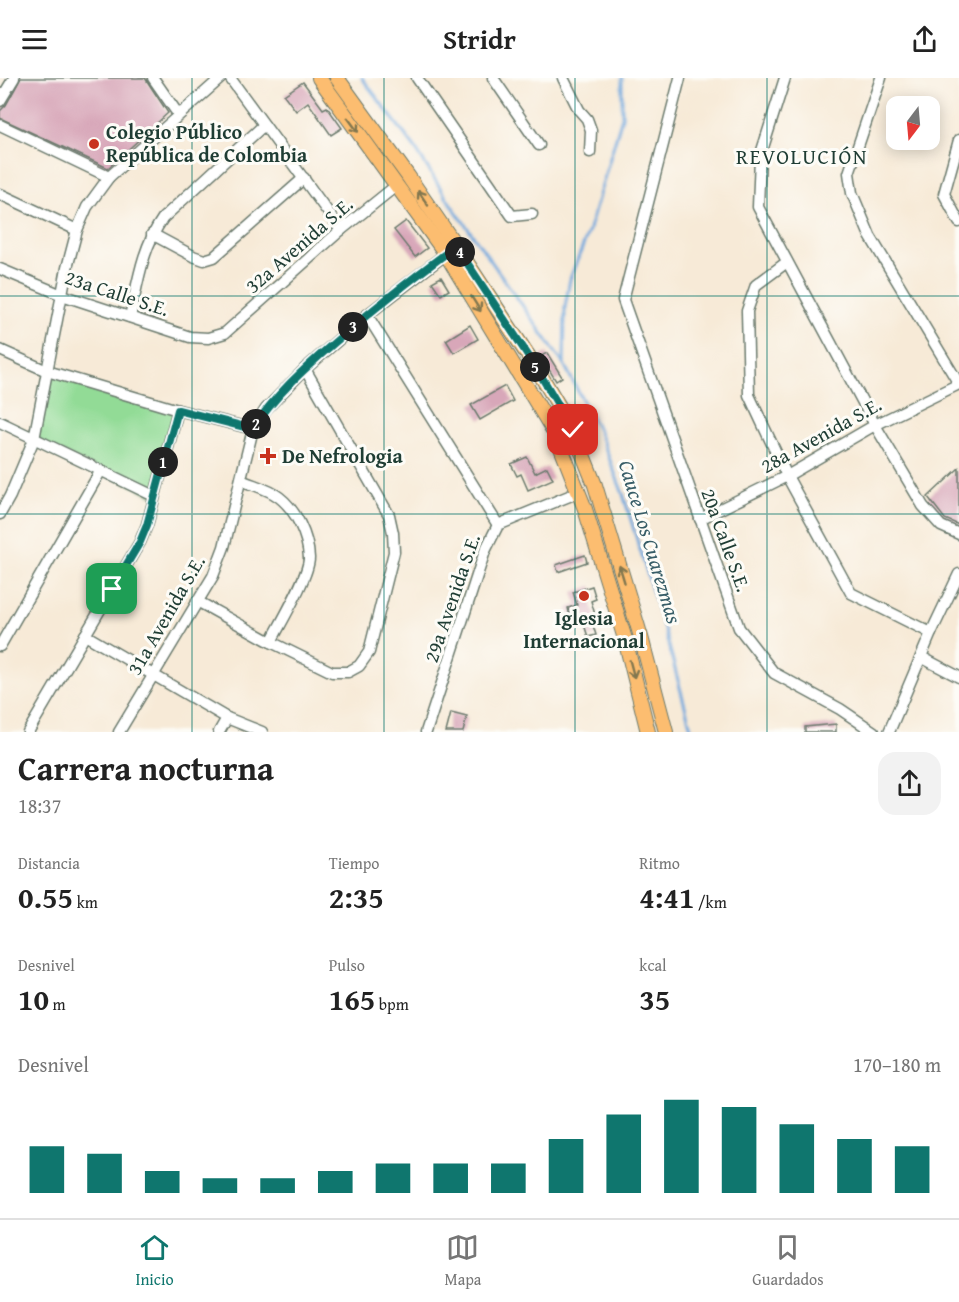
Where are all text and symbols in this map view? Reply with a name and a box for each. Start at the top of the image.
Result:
text: Stridr [443,19,516,59]
icon: menu [18,23,51,56]
icon: share [908,23,941,56]
north arrow [886,96,940,150]
map controls [886,96,940,150]
place label: Colegio Público República de Colombia [106,117,308,169]
one-way arrow [347,117,360,133]
marker: Colegio Público República de Colombia [87,137,101,151]
district label: REVOLUCIÓN [736,141,868,172]
street label: 32a Avenida S.E. [239,190,359,300]
one-way arrow [417,190,429,207]
pin: 4 [445,237,475,267]
text: 4 [456,240,464,264]
street label: 23a Calle S.E. [61,262,173,323]
one-way arrow [471,295,483,312]
pin: 3 [338,312,368,342]
text: 3 [349,315,357,339]
pin: 5 [520,352,550,382]
text: 5 [531,355,539,379]
street label: 28a Avenida S.E. [755,389,886,480]
pin [547,404,598,455]
pin: 2 [241,409,271,439]
text: 2 [252,412,260,436]
icon: check [556,413,589,446]
place label: De Nefrologia [282,441,404,470]
pin: 1 [148,447,178,477]
marker: De Nefrologia [259,447,277,465]
text: 1 [159,450,167,474]
water label: Cauce Los Cuarezmas [611,456,690,628]
street label: 20a Calle S.E. [694,484,759,596]
street label: 29a Avenida S.E. [416,530,487,666]
street label: 31a Avenida S.E. [119,549,212,680]
pin [86,563,137,614]
one-way arrow [616,565,627,584]
icon: arrive [95,572,128,605]
marker: Iglesia Internacional [577,589,591,603]
place label: Iglesia Internacional [523,603,645,655]
one-way arrow [627,659,639,678]
text: Carrera nocturna [18,744,274,792]
button: share [878,752,941,815]
text: 18:37 [18,791,61,820]
text: Distancia [18,851,80,875]
text: Tiempo [329,851,380,875]
text: Ritmo [639,851,680,875]
text: 0.55 [18,875,73,919]
text: 2:35 [329,875,384,919]
text: 4:41 [639,875,694,919]
text: km [73,890,98,914]
text: /km [694,890,727,914]
text: Desnivel [18,953,75,977]
text: Pulso [329,953,365,977]
text: kcal [639,953,667,977]
text: 10 [18,977,49,1021]
text: 165 [329,977,375,1021]
text: 35 [639,977,670,1021]
text: m [49,992,66,1016]
text: bpm [375,992,409,1016]
text: Desnivel [18,1050,89,1079]
text: 170–180 m [853,1050,941,1079]
tab: Inicio [135,1231,174,1291]
tab: Mapa [445,1231,481,1291]
tab: Guardados [752,1231,824,1291]

